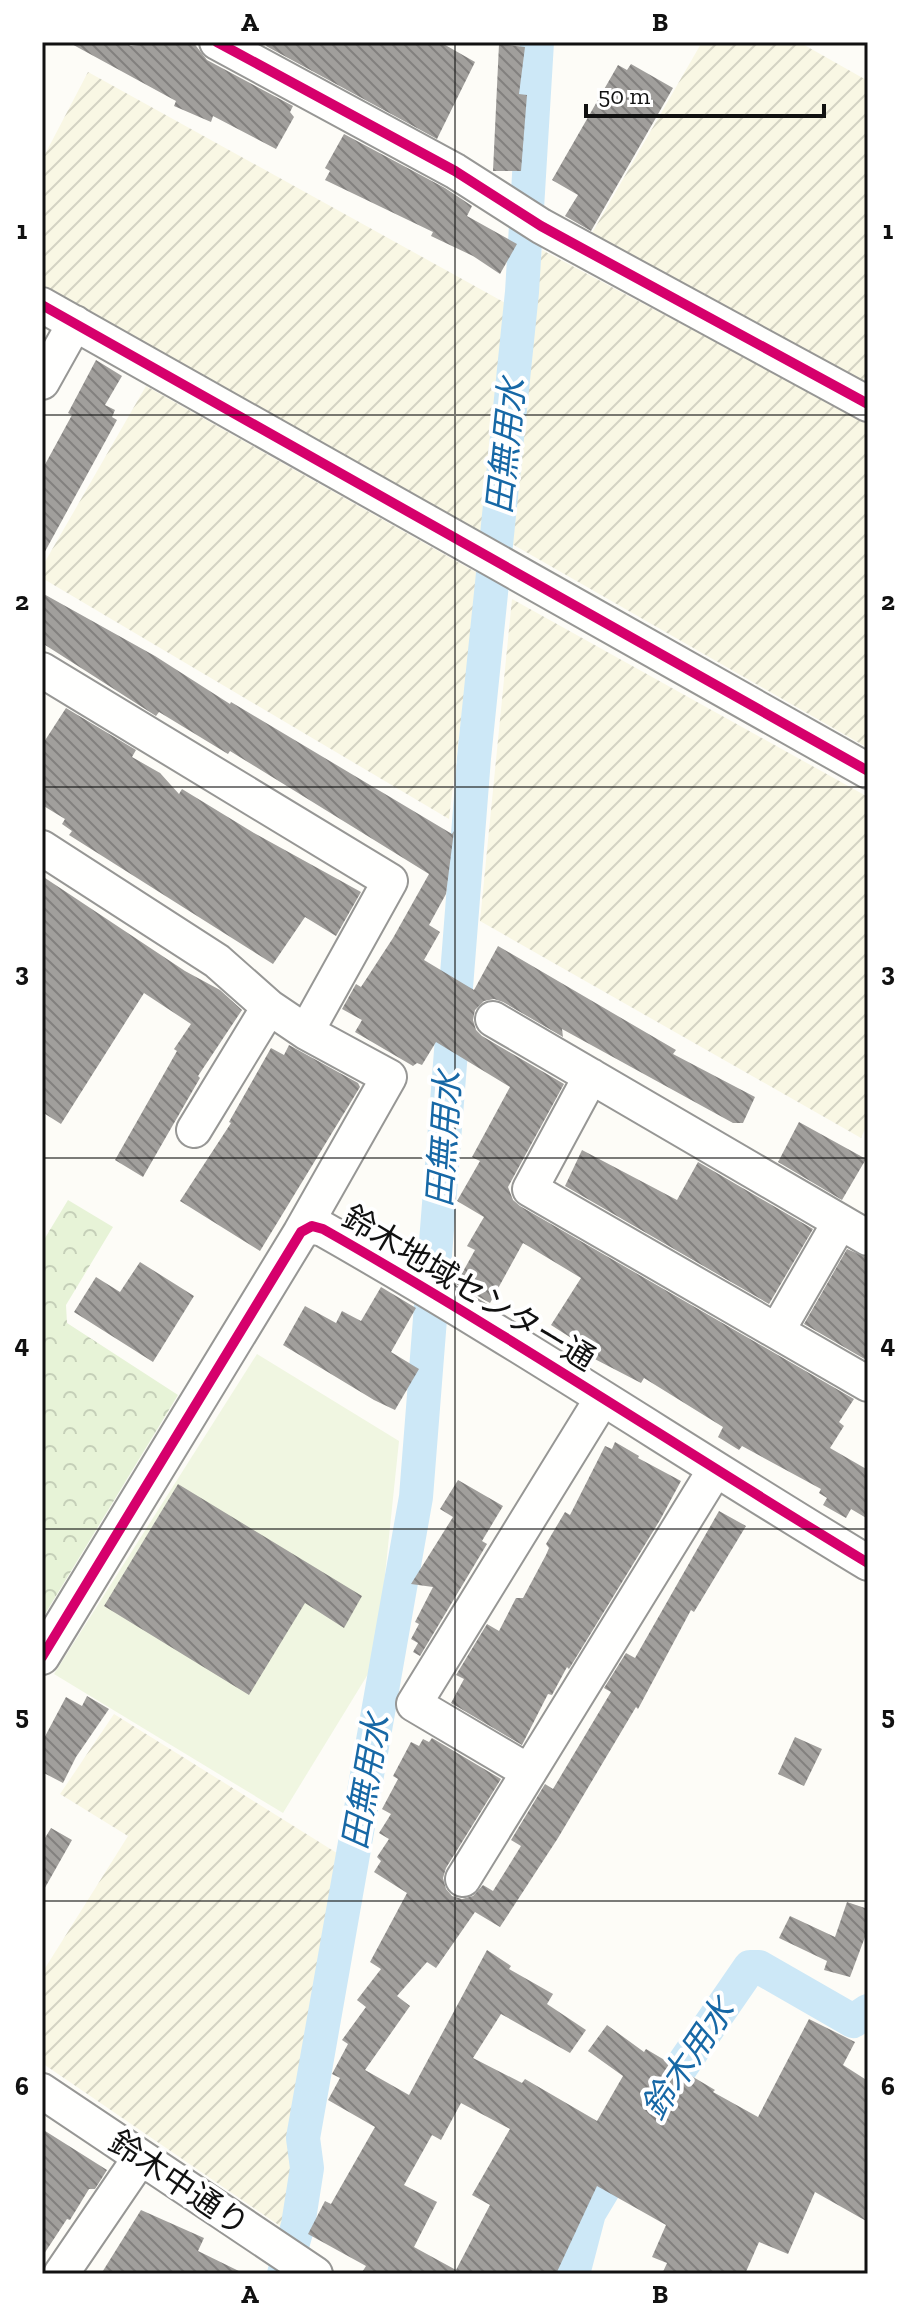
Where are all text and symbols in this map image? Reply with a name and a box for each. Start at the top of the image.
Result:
text: A [241,6,259,38]
text: B [652,6,668,38]
scale bar [586,68,824,118]
text: 50 m [598,81,651,110]
text: 1 [17,214,28,246]
text: 1 [883,214,894,246]
water label: 田無用水 [479,372,534,516]
text: 2 [15,585,29,617]
text: 2 [881,585,895,617]
text: 3 [15,956,29,988]
text: 3 [881,956,895,988]
water label: 田無用水 [419,1066,469,1208]
street label: 鈴木地域センター通 [336,1198,602,1378]
text: 4 [15,1328,30,1360]
text: 4 [881,1328,896,1360]
text: 5 [15,1699,29,1731]
text: 5 [881,1699,895,1731]
water label: 田無用水 [334,1708,399,1853]
water label: 鈴木用水 [633,1988,745,2127]
text: 6 [15,2070,29,2102]
text: 6 [881,2070,895,2102]
street label: 鈴木中通り [102,2123,256,2243]
text: A [241,2278,259,2310]
text: B [652,2278,668,2310]

